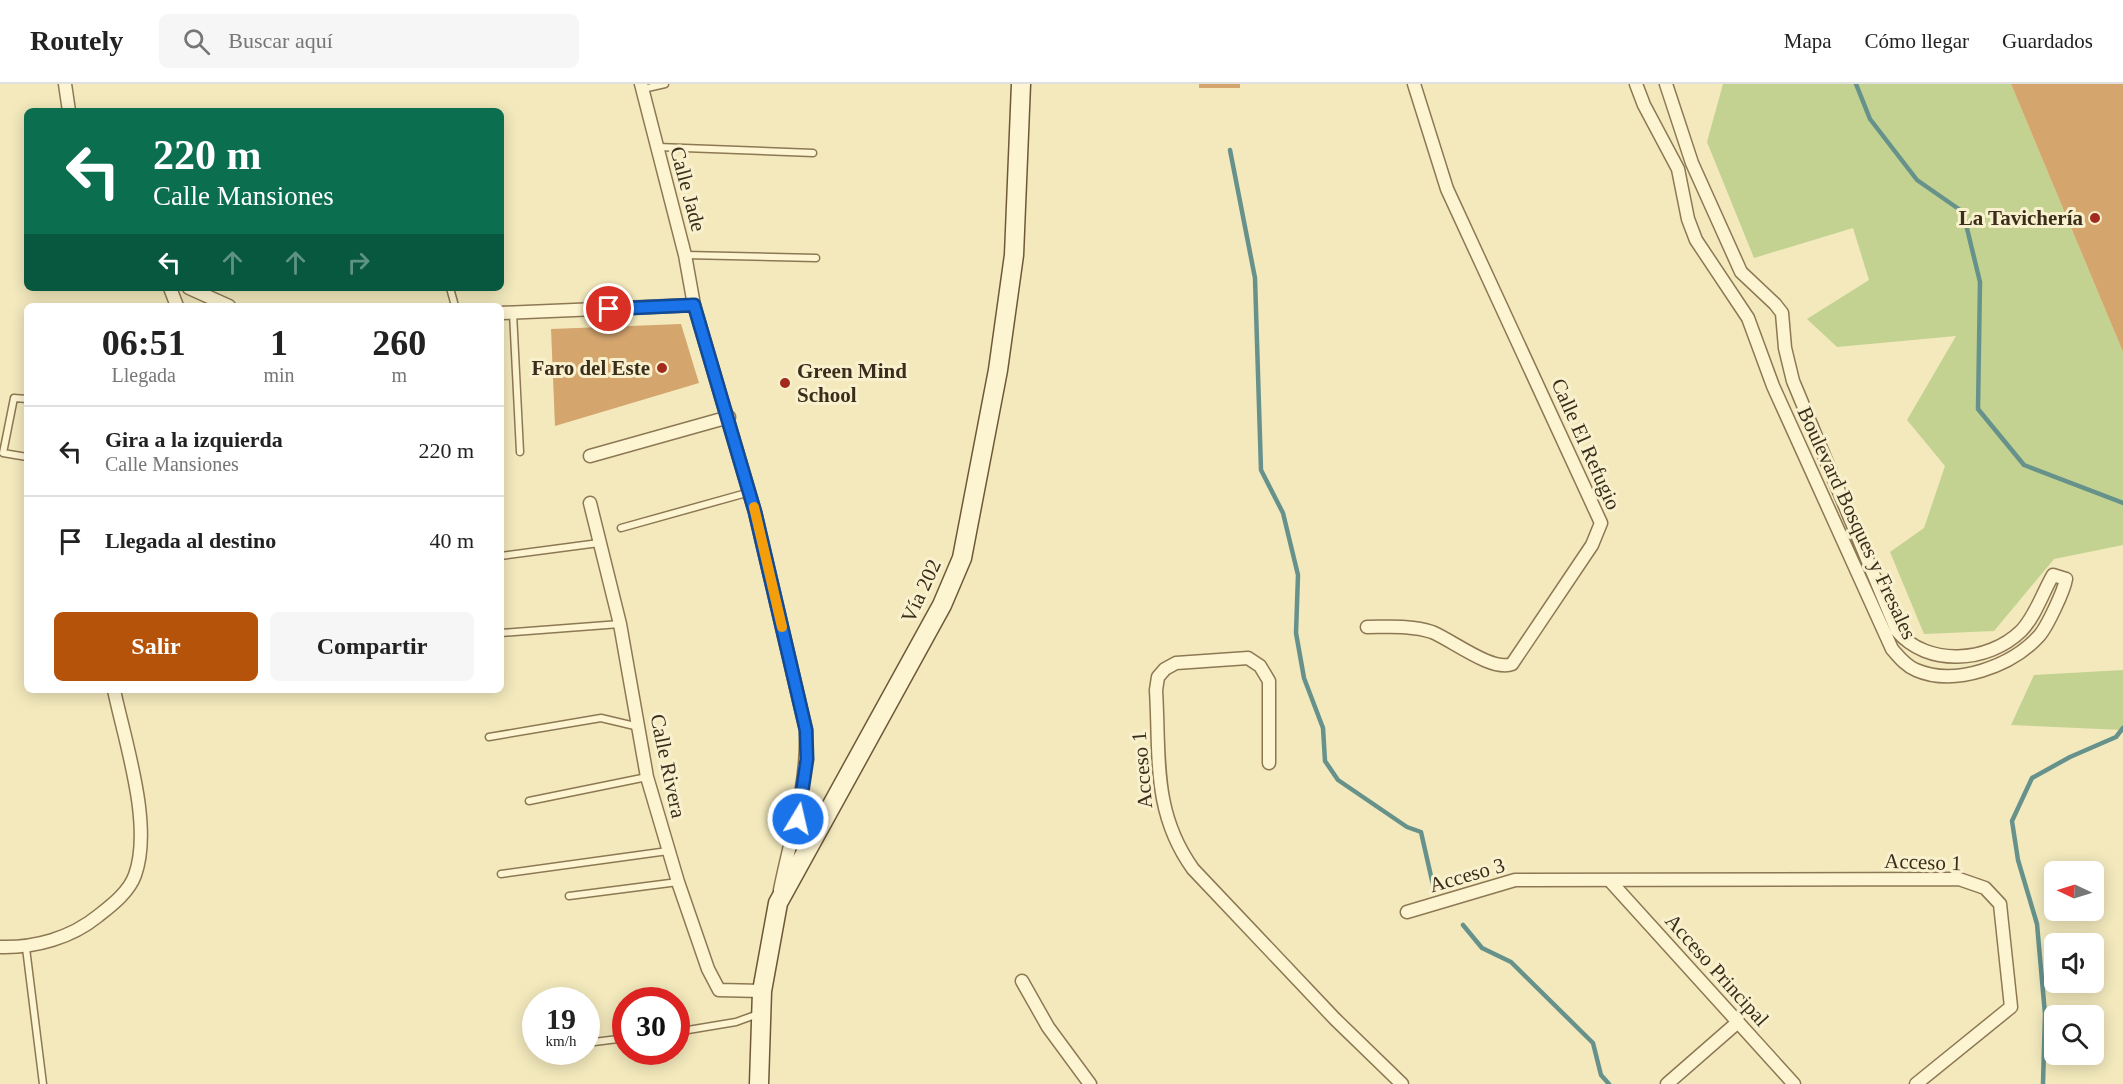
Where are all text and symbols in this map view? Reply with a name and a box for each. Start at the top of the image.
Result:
search box [159,14,579,68]
text: Routely [30,25,123,56]
icon: search [180,25,213,58]
text: Buscar aquí [228,28,333,53]
text: Mapa [1784,29,1832,53]
text: Cómo llegar [1865,29,1969,53]
text: Guardados [2002,29,2093,53]
icon: left [54,132,132,210]
text: 220 m [153,132,262,178]
street label: Calle Jade [665,144,711,234]
text: Calle Mansiones [153,181,334,211]
place label: La Tavichería [1959,206,2083,230]
marker: La Tavichería [2088,211,2102,225]
icon: left [153,246,186,279]
icon: ahead [216,246,249,279]
icon: ahead [279,246,312,279]
icon: right [342,246,375,279]
pin [583,283,634,334]
icon: arrive [592,292,625,325]
text: 06:51 [102,323,186,363]
text: 1 [270,323,288,363]
text: 260 [372,323,426,363]
place label: Faro del Este [531,356,650,380]
place label: Green Mind School [797,359,907,407]
marker: Faro del Este [655,361,669,375]
text: Llegada [112,364,176,386]
text: min [263,364,295,386]
text: m [392,364,407,386]
street label: Calle El Refugio [1546,375,1626,513]
marker: Green Mind School [778,376,792,390]
street label: Boulevard Bosques y Fresales [1793,403,1921,643]
text: Gira a la izquierda [105,427,283,452]
icon: left [54,435,87,468]
text: 220 m [418,438,474,463]
text: Calle Mansiones [105,453,239,475]
icon: arrive [54,525,87,558]
text: Llegada al destino [105,528,276,553]
text: 40 m [429,528,474,553]
street label: Vía 202 [896,556,946,626]
button: Salir [54,612,258,681]
button: Compartir [270,612,474,681]
street label: Calle Rivera [645,712,691,821]
street label: Acceso 1 [1127,730,1157,810]
position arrow [766,787,830,851]
street label: Acceso 1 [1884,849,1962,875]
street label: Acceso 3 [1426,853,1508,897]
north arrow [2044,861,2104,921]
map controls [2044,861,2104,1065]
street label: Acceso Principal [1660,909,1774,1031]
button: sound [2044,933,2104,993]
speed limit sign: 30 [612,987,690,1065]
text: 19 [546,1002,576,1035]
button: search [2044,1005,2104,1065]
text: km/h [546,1033,576,1049]

